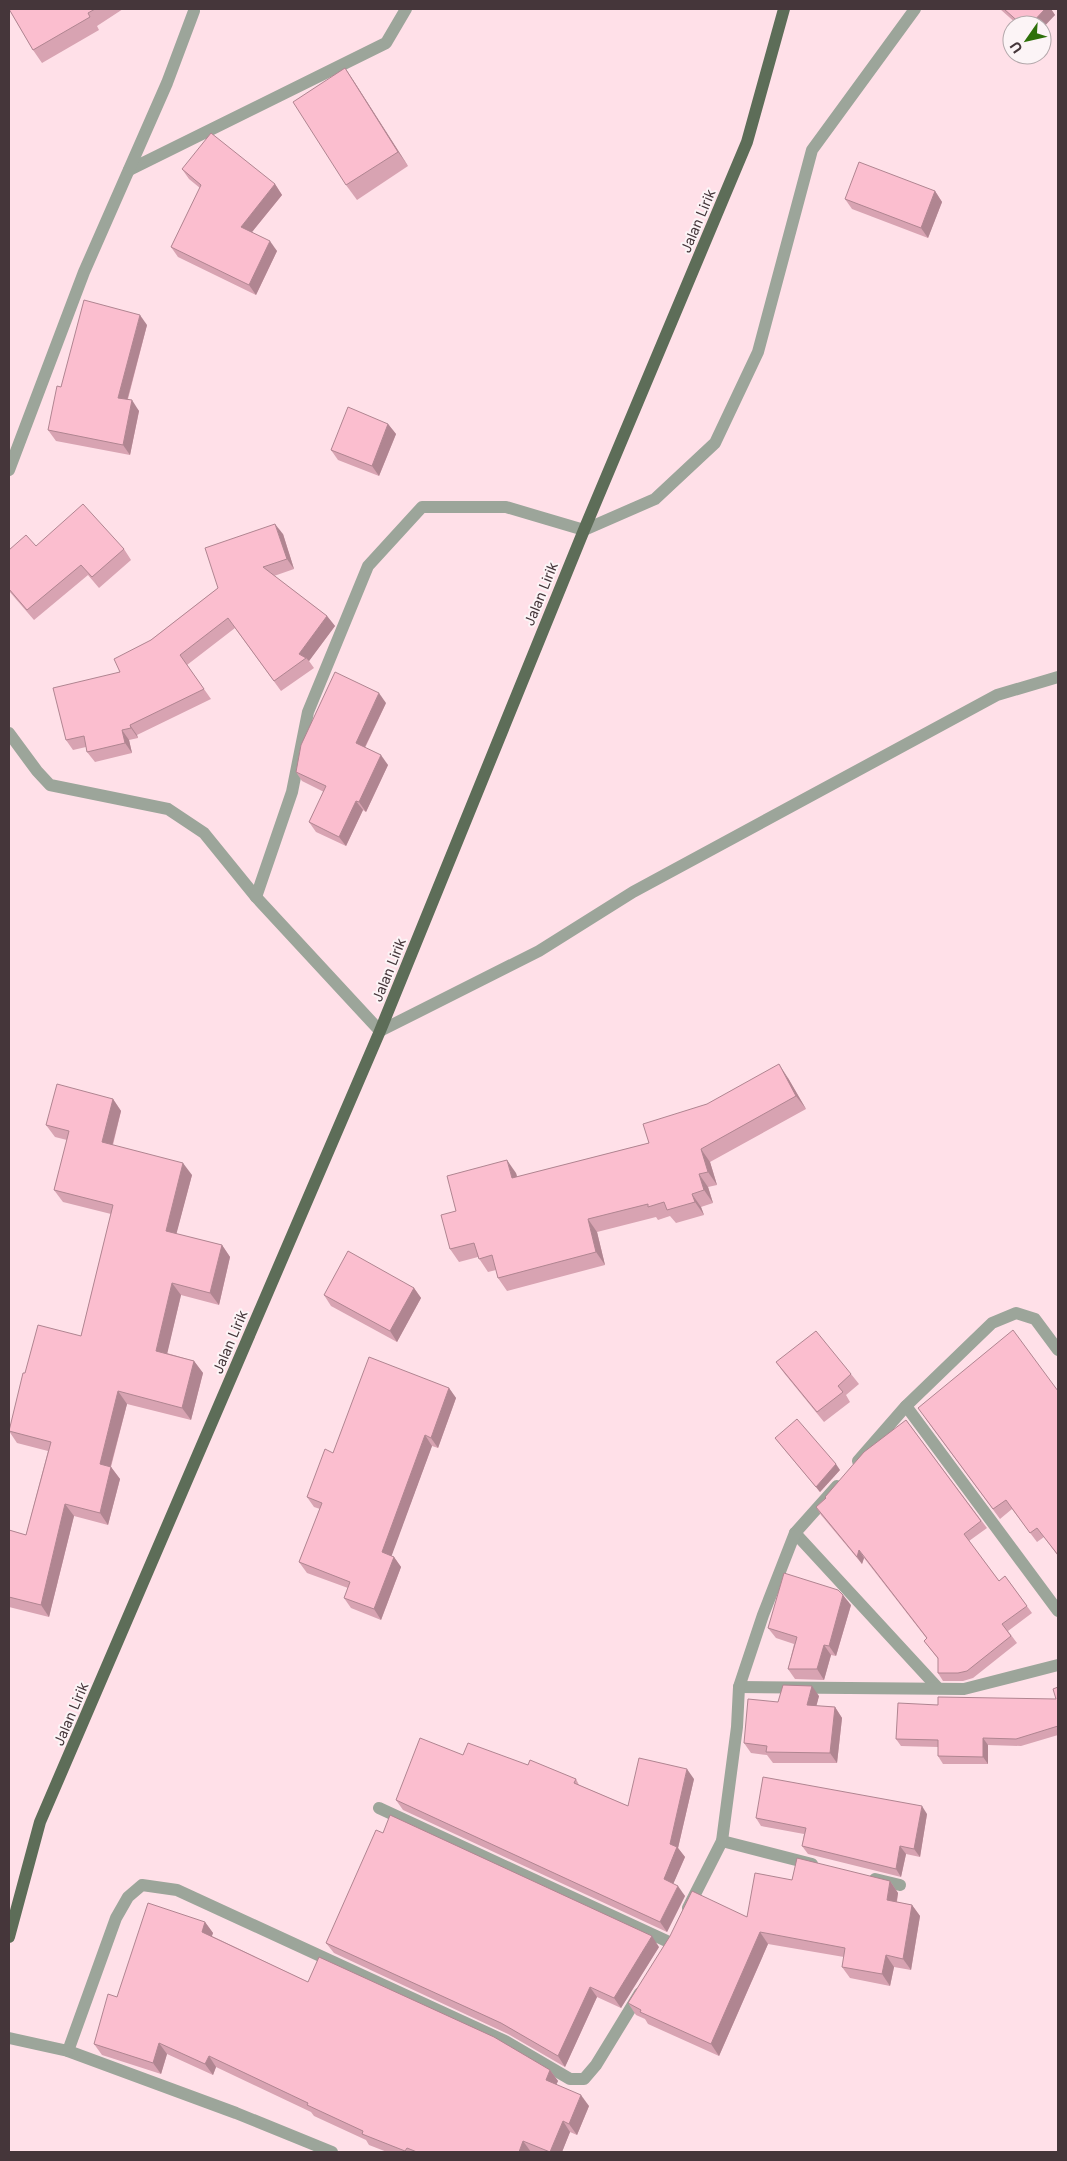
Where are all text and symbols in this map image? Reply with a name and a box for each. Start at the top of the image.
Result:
north arrow [1002,15,1052,65]
text: U [1006,39,1026,57]
street label: Jalan Lirik [677,186,719,255]
street label: Jalan Lirik [520,559,561,628]
street label: Jalan Lirik [368,935,409,1004]
street label: Jalan Lirik [209,1307,251,1376]
street label: Jalan Lirik [50,1679,92,1748]

